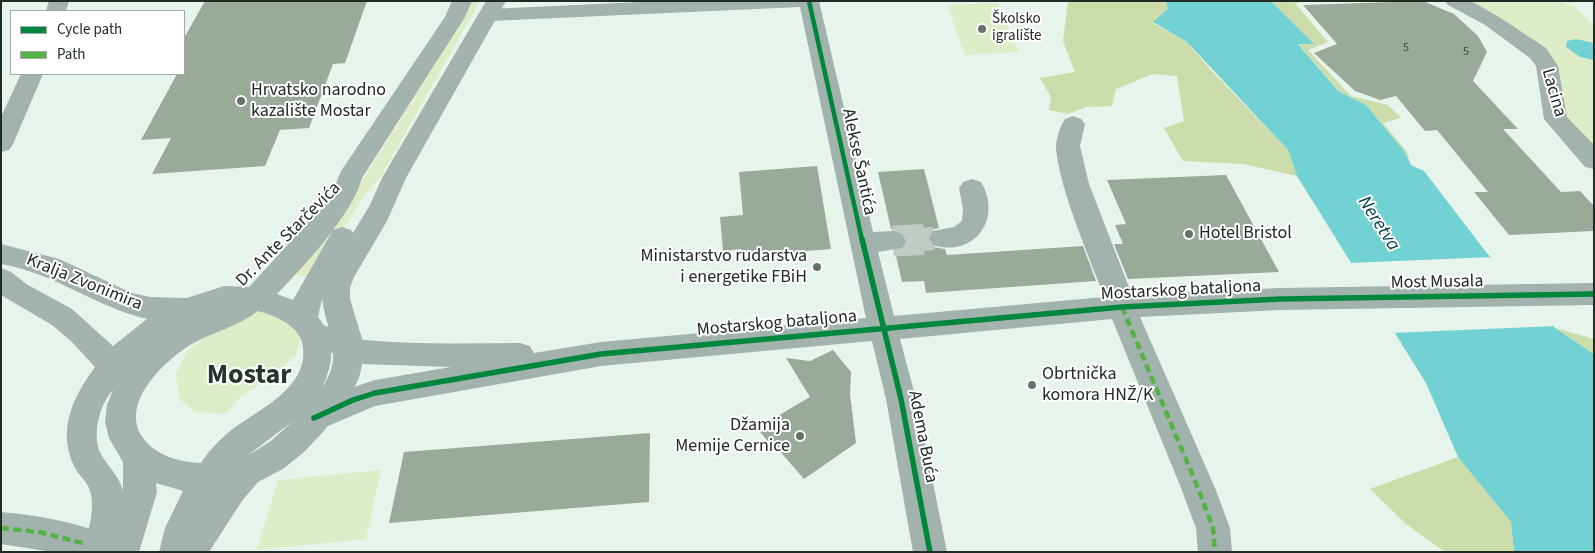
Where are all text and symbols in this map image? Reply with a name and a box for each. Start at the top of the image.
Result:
legend [10,10,185,75]
place label: Školsko igralište [992,11,1041,46]
text: Cycle path [57,19,122,40]
marker: Školsko igralište [976,23,988,35]
house number: 5 [1403,41,1409,55]
text: Path [57,44,85,65]
house number: 5 [1463,45,1469,59]
street label: Lacina [1536,66,1570,120]
place label: Hrvatsko narodno kazalište Mostar [251,80,386,122]
marker: Hrvatsko narodno kazalište Mostar [235,95,247,107]
street label: Alekse Šantića [836,107,880,217]
street label: Dr. Ante Starčevića [232,178,346,292]
water label: Neretva [1352,192,1404,256]
place label: Hotel Bristol [1199,223,1292,245]
marker: Hotel Bristol [1183,228,1195,240]
place label: Ministarstvo rudarstva i energetike FBiH [640,246,807,288]
street label: Kralja Zvonimira [23,250,145,316]
marker: Ministarstvo rudarstva i energetike FBiH [811,261,823,273]
street label: Most Musala [1390,271,1484,295]
street label: Mostarskog bataljona [1100,276,1262,306]
street label: Mostarskog bataljona [696,306,858,342]
district label: Mostar [207,360,291,394]
place label: Obrtnička komora HNŽ/K [1042,364,1153,406]
marker: Obrtnička komora HNŽ/K [1026,379,1038,391]
street label: Adema Buća [902,389,942,485]
place label: Džamija Memije Cernice [675,415,790,458]
marker: Džamija Memije Cernice [794,430,806,442]

